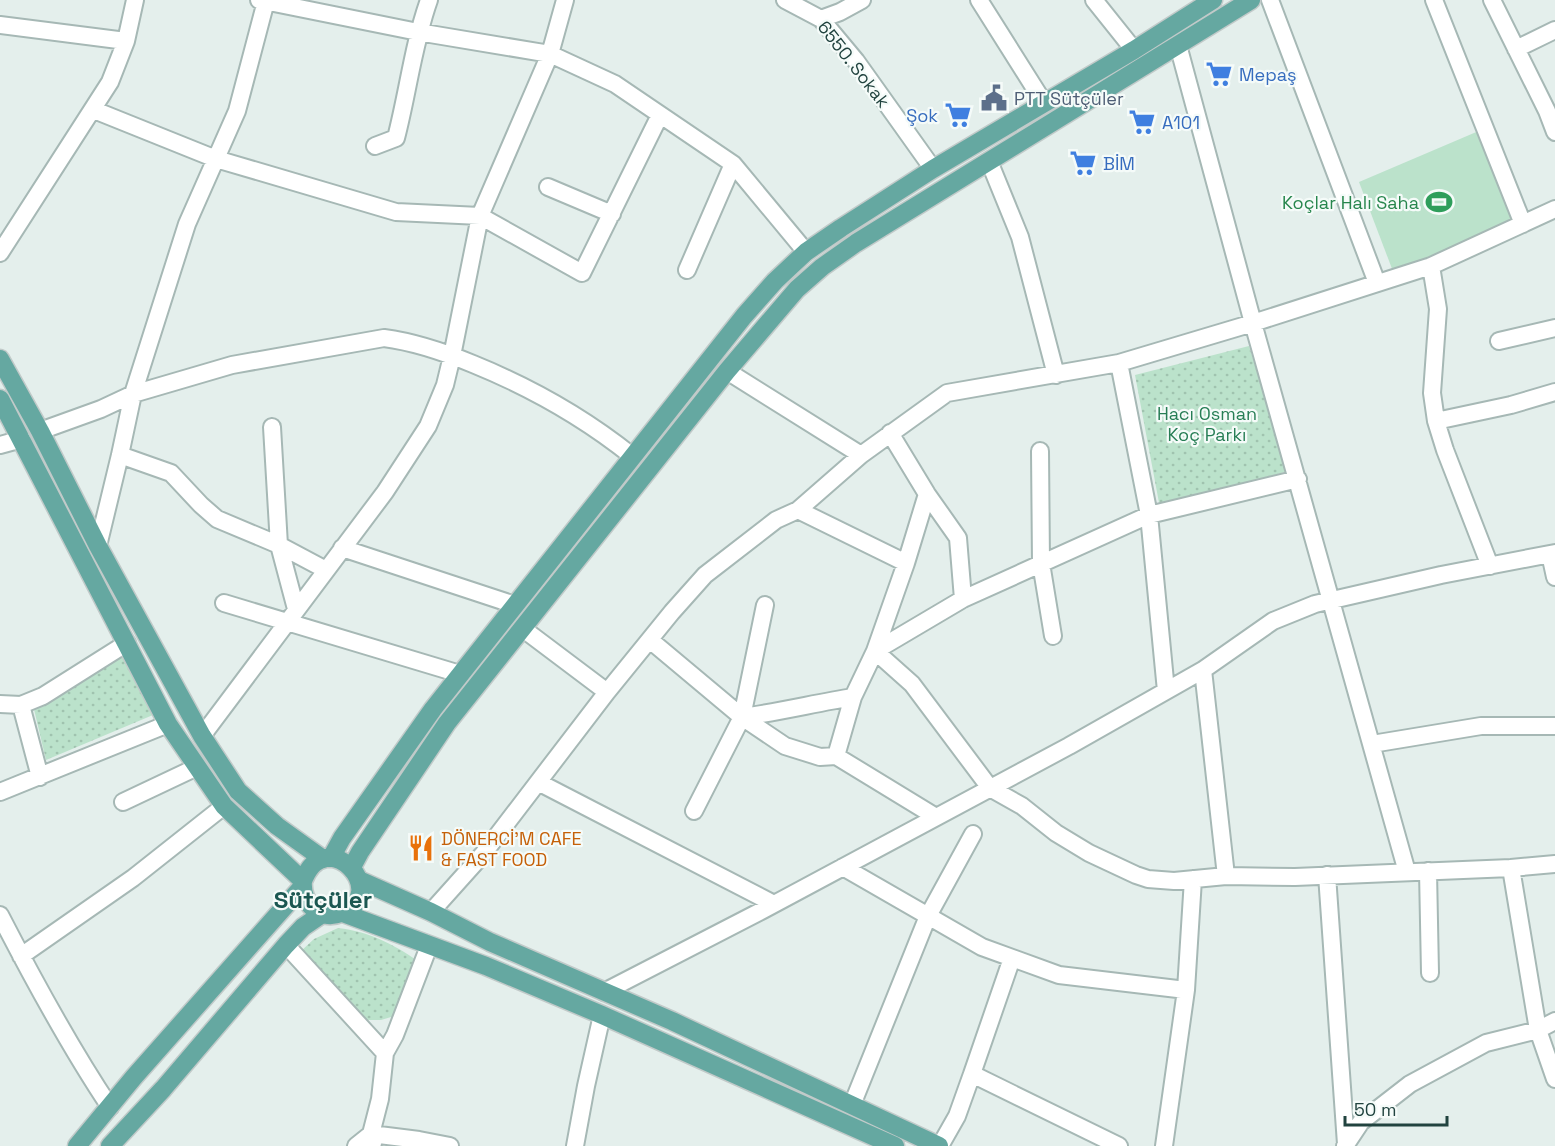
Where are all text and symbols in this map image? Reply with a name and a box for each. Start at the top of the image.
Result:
street label: 6550. Sokak [813,16,895,112]
supermarket icon: Mepaş [1204,59,1234,89]
place label: Mepaş [1239,63,1297,86]
public building icon: PTT Sütçüler [979,83,1009,113]
place label: PTT Sütçüler [1014,87,1124,110]
supermarket icon: Şok [943,100,973,130]
place label: Şok [906,104,938,127]
supermarket icon: A101 [1127,107,1157,137]
place label: A101 [1162,111,1200,134]
supermarket icon: BİM [1068,148,1098,178]
place label: BİM [1103,152,1135,175]
sports icon: Koçlar Halı Saha [1424,187,1454,217]
place label: Koçlar Halı Saha [1282,191,1419,214]
park label: Hacı Osman Koç Parkı [1157,402,1257,446]
place label: DÖNERCİ'M CAFE & FAST FOOD [441,827,582,871]
restaurant icon: DÖNERCİ'M CAFE & FAST FOOD [406,833,436,863]
district label: Sütçüler [274,884,372,915]
scale bar [1345,1089,1447,1127]
text: 50 m [1354,1098,1396,1121]

